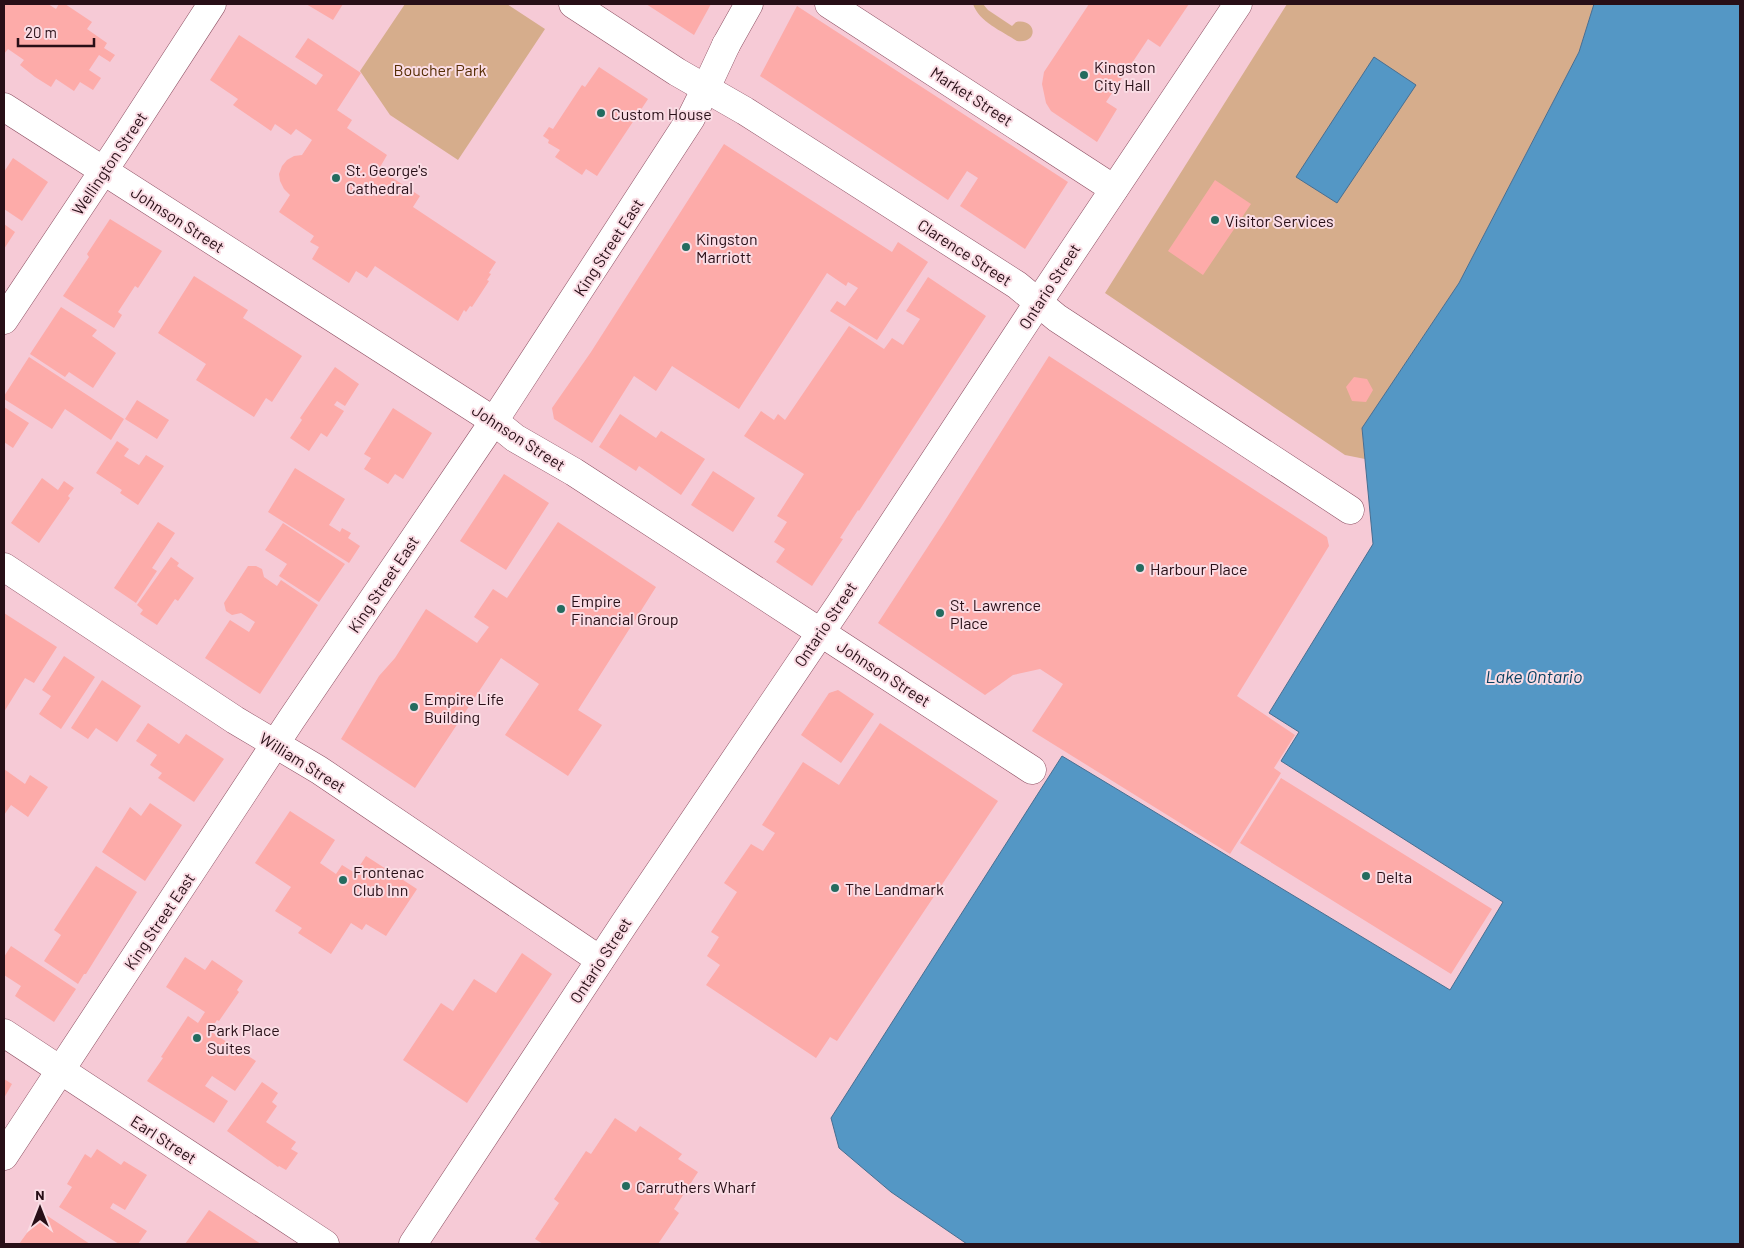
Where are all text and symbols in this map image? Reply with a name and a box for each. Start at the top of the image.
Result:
scale bar [18,15,94,47]
text: 20 m [25,23,57,41]
place label: Kingston City Hall [1094,57,1156,94]
park label: Boucher Park [393,60,487,79]
street label: Market Street [927,62,1017,130]
marker: Kingston City Hall [1078,69,1090,81]
place label: Custom House [611,104,712,123]
marker: Custom House [595,107,607,119]
street label: Wellington Street [68,108,150,218]
place label: St. George's Cathedral [346,160,428,197]
marker: St. George's Cathedral [330,172,342,184]
street label: Johnson Street [128,182,228,256]
street label: King Street East [569,195,647,299]
place label: Visitor Services [1225,211,1334,230]
marker: Visitor Services [1209,214,1221,226]
street label: Clarence Street [915,215,1015,289]
place label: Kingston Marriott [696,229,758,266]
street label: Ontario Street [1014,240,1084,332]
marker: Kingston Marriott [680,241,692,253]
street label: Johnson Street [469,400,569,474]
street label: King Street East [344,532,422,636]
place label: Harbour Place [1150,559,1248,578]
marker: Harbour Place [1134,562,1146,574]
street label: Ontario Street [790,578,860,670]
place label: Empire Financial Group [571,591,679,628]
place label: St. Lawrence Place [950,595,1041,632]
marker: Empire Financial Group [555,603,567,615]
marker: St. Lawrence Place [934,607,946,619]
street label: Johnson Street [834,636,934,710]
water label: Lake Ontario [1485,665,1583,687]
place label: Empire Life Building [424,689,504,726]
marker: Empire Life Building [408,701,420,713]
street label: William Street [256,728,350,796]
place label: Frontenac Club Inn [353,862,424,899]
place label: Delta [1376,867,1412,886]
street label: King Street East [120,869,198,973]
marker: Delta [1360,870,1372,882]
marker: Frontenac Club Inn [337,874,349,886]
place label: The Landmark [845,879,944,898]
marker: The Landmark [829,882,841,894]
street label: Ontario Street [565,914,635,1006]
place label: Park Place Suites [207,1020,280,1057]
marker: Park Place Suites [191,1032,203,1044]
street label: Earl Street [128,1111,200,1167]
place label: Carruthers Wharf [636,1177,756,1196]
marker: Carruthers Wharf [620,1180,632,1192]
north arrow [15,1183,65,1233]
text: N [35,1186,45,1203]

